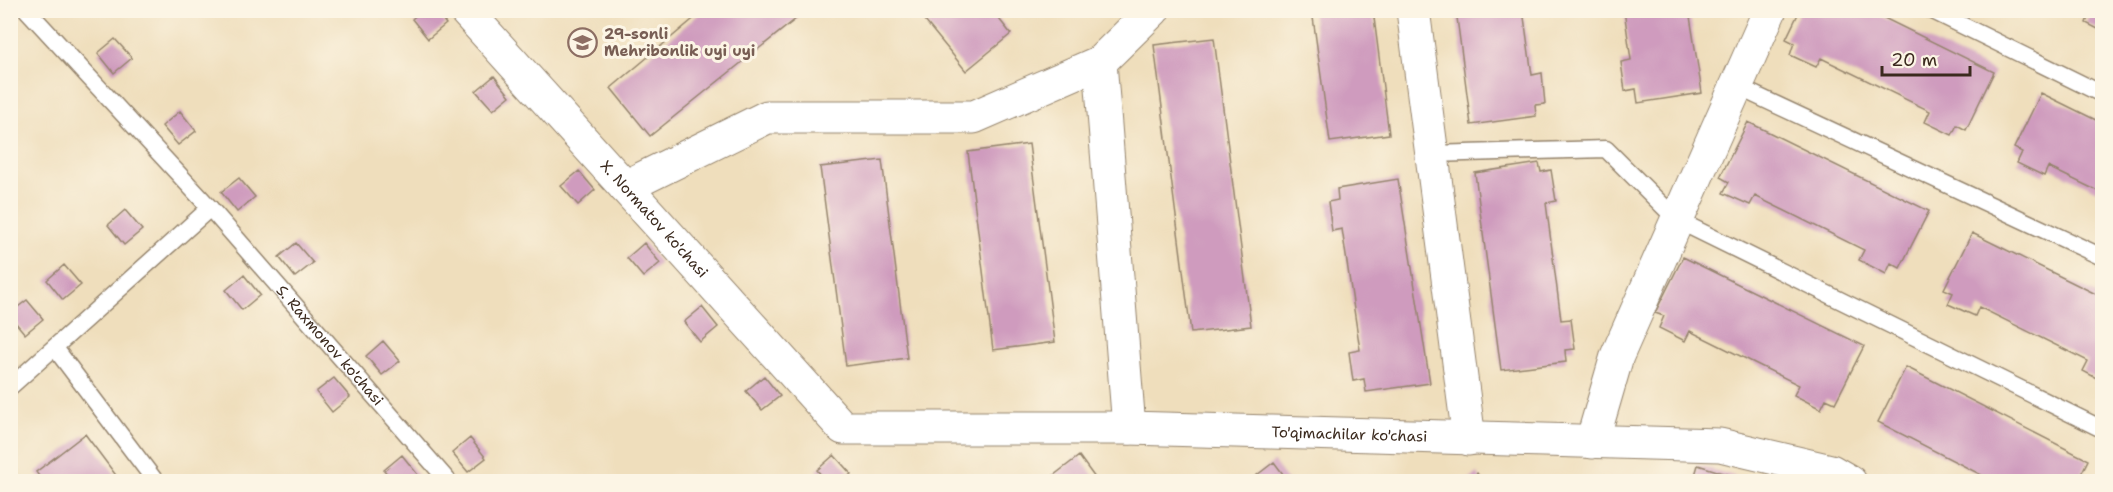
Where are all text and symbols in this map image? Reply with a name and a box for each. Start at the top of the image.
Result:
place label: 29-sonli Mehribonlik uyi uyi [604,24,755,61]
school or university icon: 29-sonli Mehribonlik uyi uyi [567,27,599,59]
scale bar [1882,39,1970,77]
text: 20 m [1891,48,1937,72]
street label: X. Normatov ko'chasi [596,156,712,282]
street label: S. Raxmonov ko'chasi [272,281,388,410]
street label: To'qimachilar ko'chasi [1271,422,1428,447]

